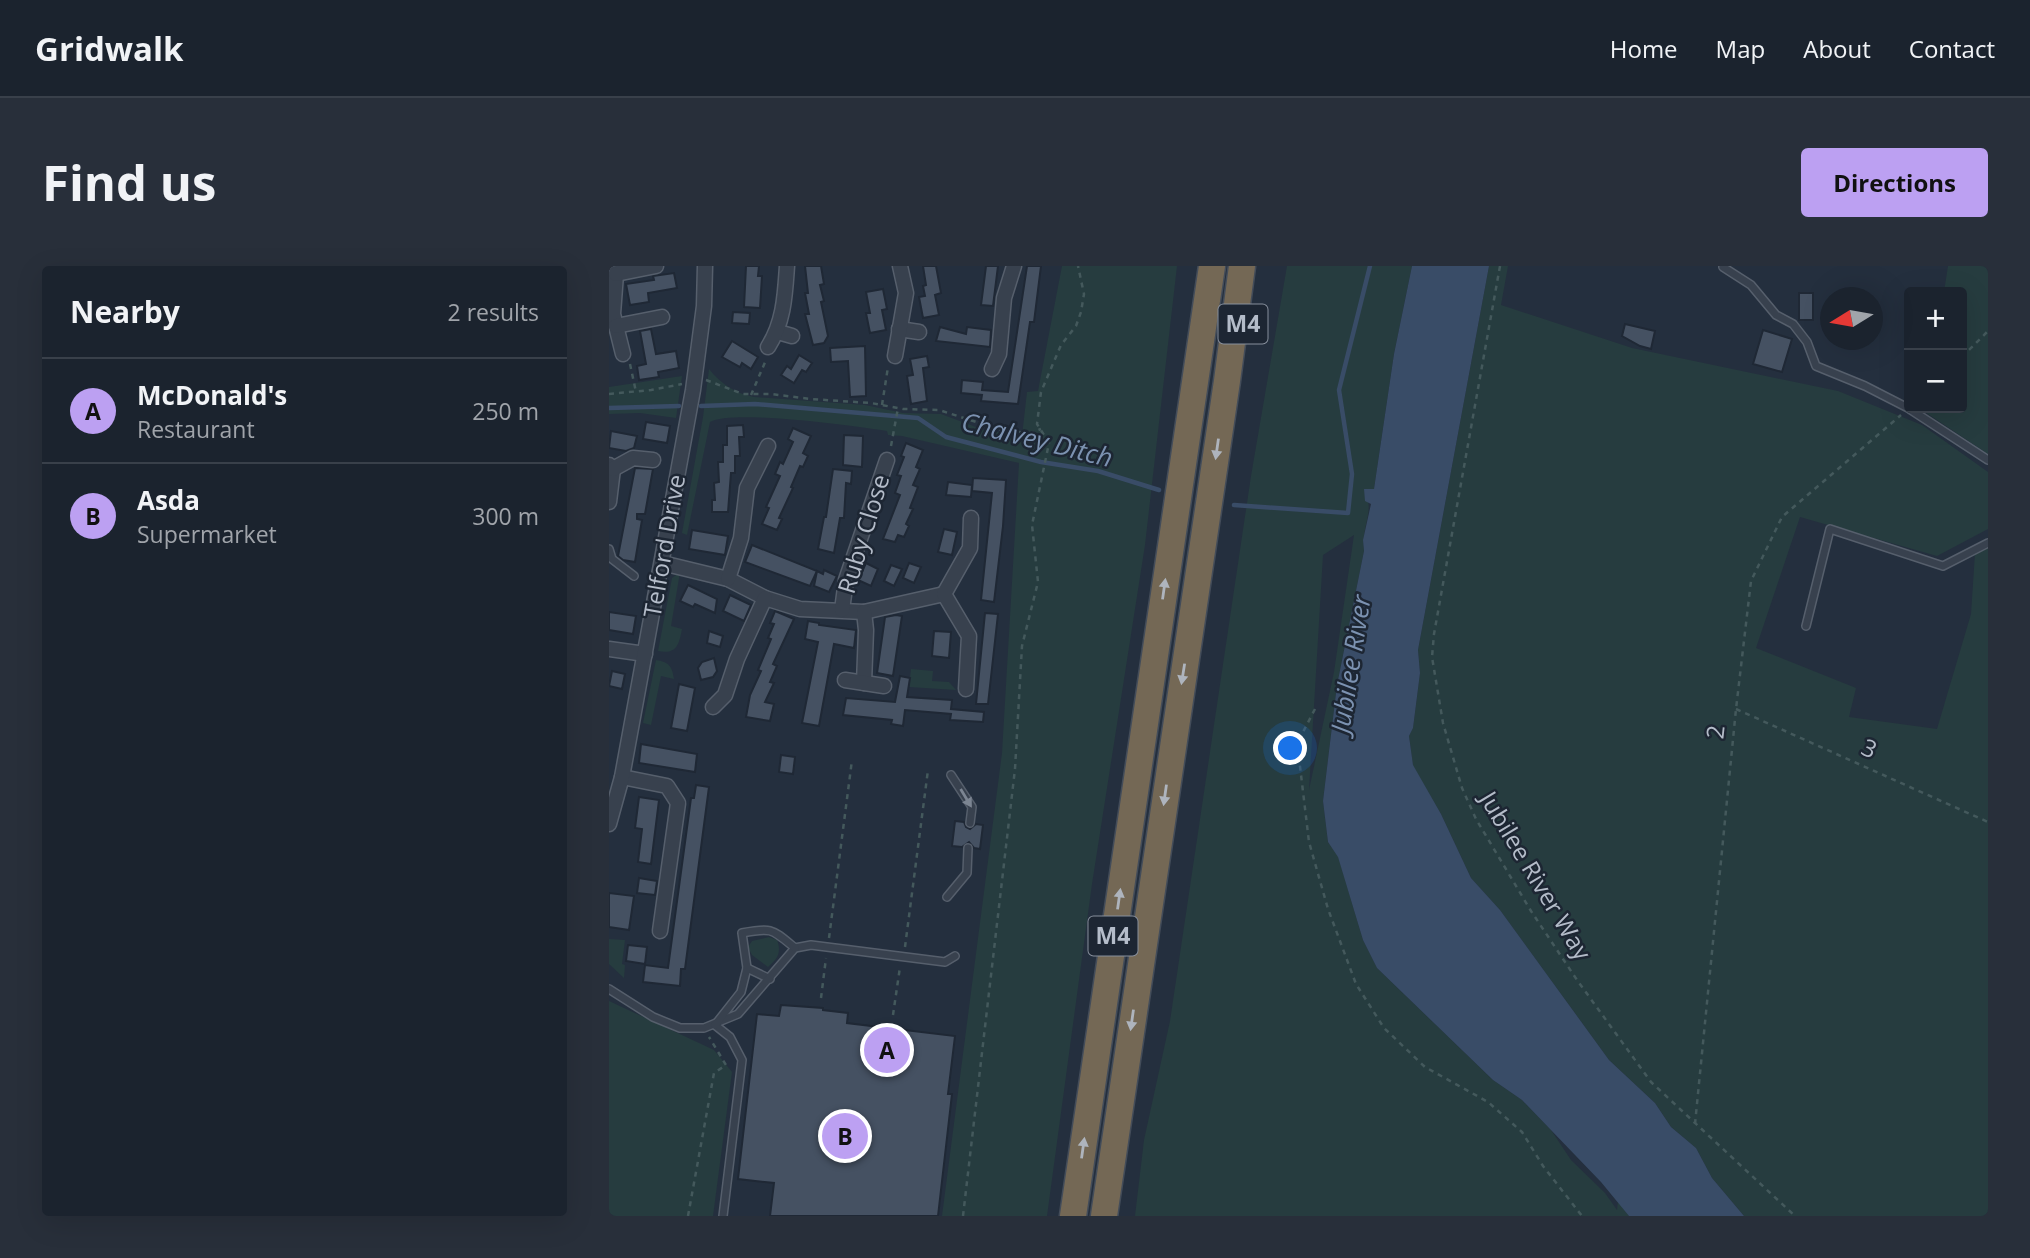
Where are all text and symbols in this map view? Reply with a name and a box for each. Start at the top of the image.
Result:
text: Gridwalk [35,26,184,71]
text: Home [1610,32,1678,65]
text: Map [1716,32,1765,65]
text: About [1803,32,1871,65]
text: Contact [1909,32,1995,65]
button: Directions [1801,148,1988,217]
text: Find us [42,149,216,215]
north arrow [1820,287,1883,350]
map controls [1904,287,1967,413]
button: + [1904,287,1967,350]
text: Nearby [70,291,180,332]
text: 2 results [448,296,539,328]
road number: M4 [1219,305,1267,344]
button: − [1904,350,1967,413]
text: McDonald's [137,377,287,413]
text: A [85,395,101,427]
text: 250 m [472,395,539,427]
water label: Chalvey Ditch [958,403,1117,475]
text: Restaurant [137,413,255,445]
one-way arrow [1211,438,1222,460]
street label: Ruby Close [829,470,896,597]
street label: Telford Drive [635,472,692,620]
text: Asda [137,482,200,518]
text: B [85,500,101,532]
text: 300 m [472,500,539,532]
text: Supermarket [137,518,277,550]
one-way arrow [1159,577,1170,599]
water label: Jubilee River [1321,590,1379,740]
one-way arrow [1178,663,1189,685]
street label: 2 [1697,723,1732,740]
street label: 3 [1857,730,1883,765]
your location [1273,731,1307,765]
street label: Jubilee River Way [1472,783,1600,966]
one-way arrow [1160,784,1171,806]
one-way arrow [959,788,972,807]
one-way arrow [1113,888,1124,910]
road number: M4 [1089,916,1137,956]
one-way arrow [1127,1009,1138,1031]
pin: A [864,1024,910,1076]
pin: B [822,1110,868,1162]
one-way arrow [1078,1137,1089,1159]

